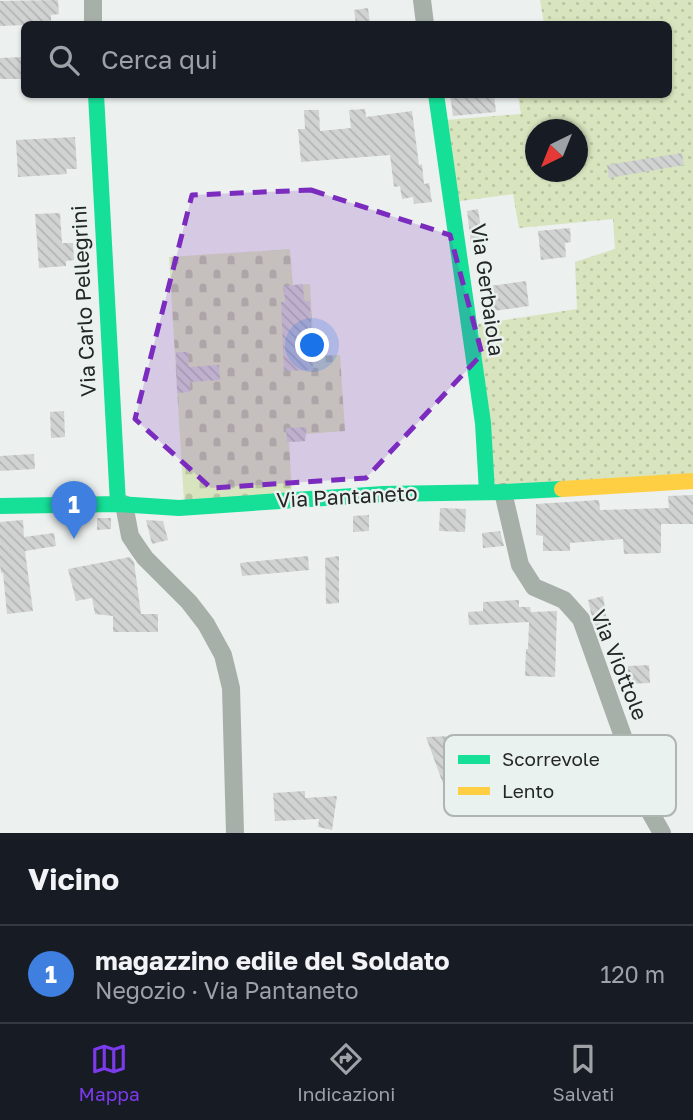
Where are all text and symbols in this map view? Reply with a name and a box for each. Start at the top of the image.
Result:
search box [21,21,672,98]
icon: search [45,41,83,79]
text: Cerca qui [101,44,218,75]
north arrow [525,119,588,182]
street label: Via Carlo Pellegrini [65,205,101,398]
street label: Via Gerbaiola [466,222,510,358]
your location [295,328,329,362]
street label: Via Pantaneto [276,479,418,513]
pin: 1 [51,481,97,539]
street label: Via Viottole [586,606,654,724]
legend [444,735,676,816]
text: Scorrevole [502,747,600,770]
text: Lento [502,779,554,802]
text: Vicino [28,861,119,897]
text: magazzino edile del Soldato [95,945,450,976]
text: 1 [45,960,57,988]
text: 120 m [600,960,665,988]
text: Negozio · Via Pantaneto [95,976,359,1004]
tab: Mappa [79,1040,140,1105]
tab: Indicazioni [297,1040,395,1105]
tab: Salvati [553,1040,614,1105]

